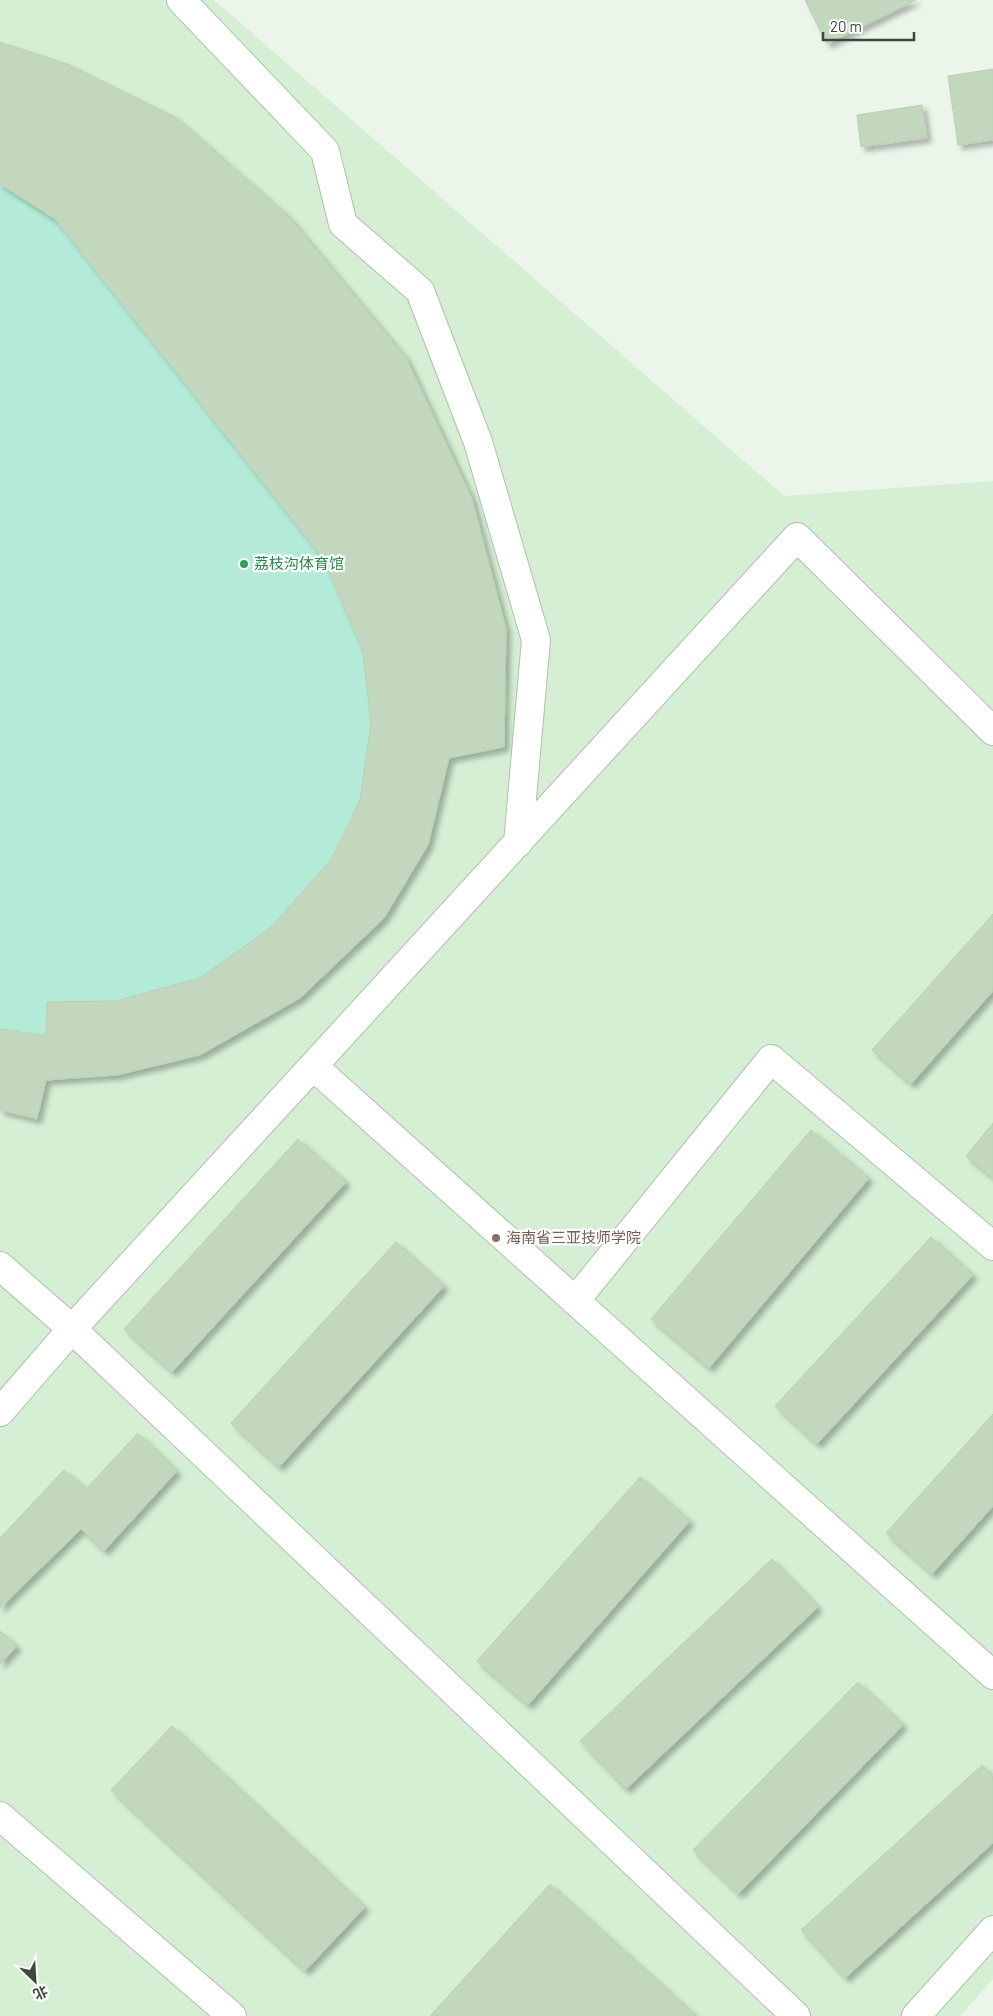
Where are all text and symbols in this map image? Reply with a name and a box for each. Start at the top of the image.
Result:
scale bar [823,10,914,42]
text: 20 m [830,17,862,35]
place label: 荔枝沟体育馆 [254,554,344,572]
marker: 荔枝沟体育馆 [238,558,250,570]
place label: 海南省三亚技师学院 [506,1228,641,1246]
marker: 海南省三亚技师学院 [490,1232,502,1244]
north arrow [10,1956,60,2006]
text: 北 [31,1983,51,2004]

